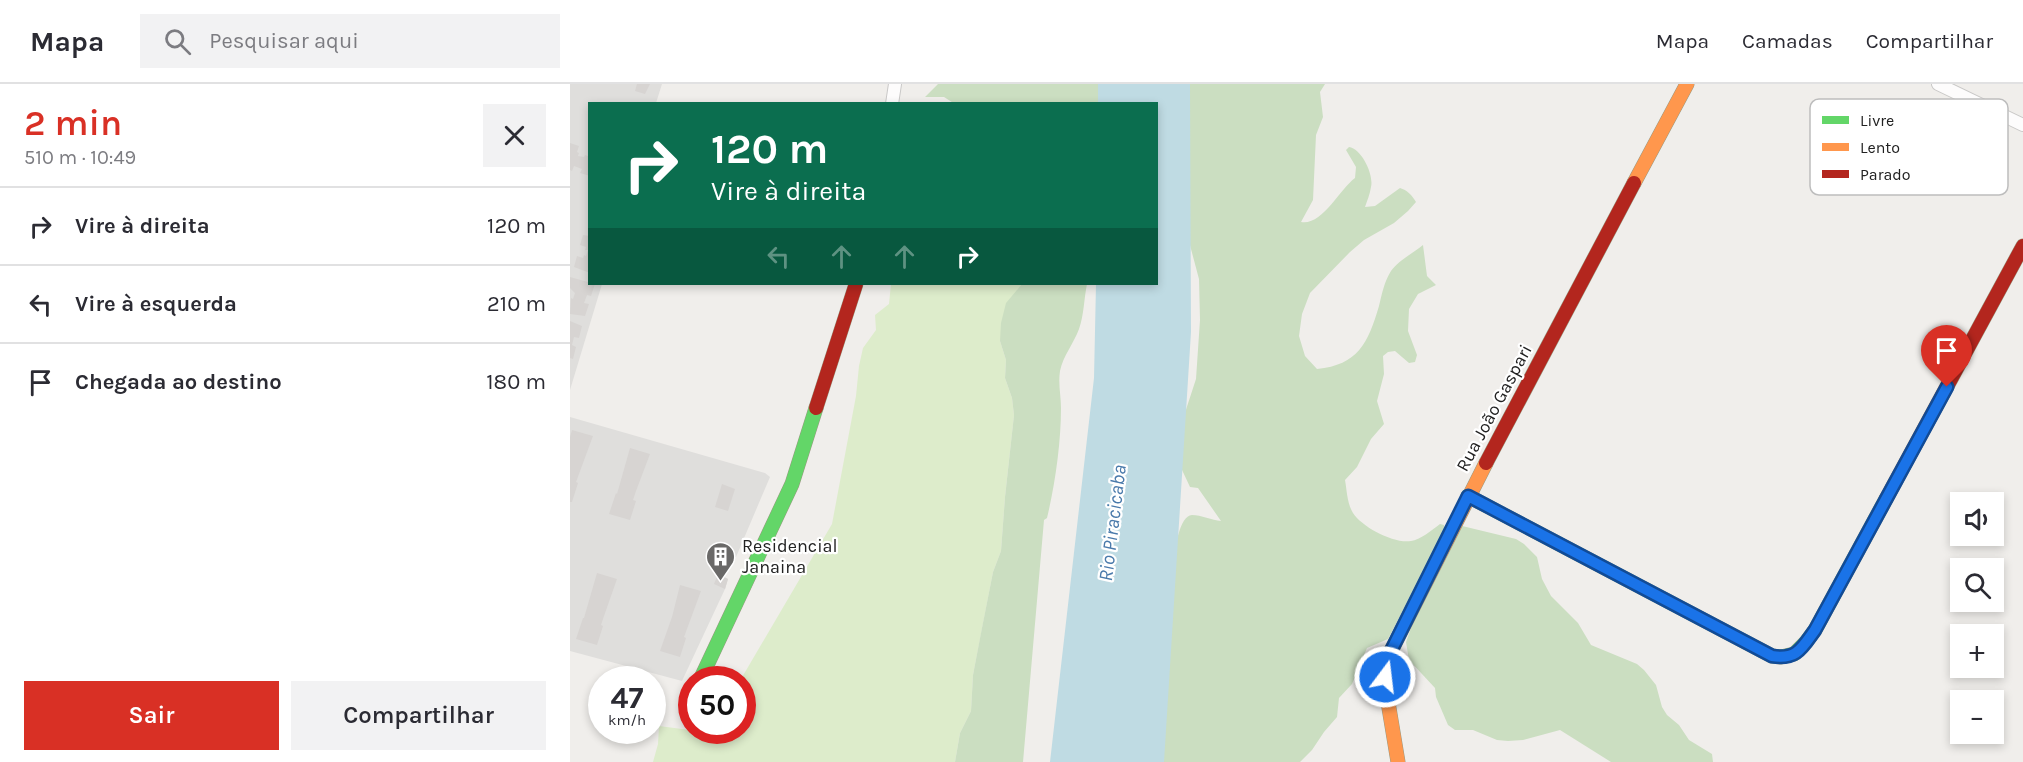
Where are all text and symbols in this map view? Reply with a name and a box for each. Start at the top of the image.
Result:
search box [140,14,560,68]
text: Mapa [30,25,104,58]
icon: search [161,25,194,58]
text: Pesquisar aqui [209,28,359,54]
text: Mapa [1656,29,1709,53]
text: Camadas [1742,29,1833,53]
text: Compartilhar [1866,29,1993,53]
legend [1810,99,2008,195]
text: 2 min [24,102,122,144]
button: close [483,104,546,167]
text: Livre [1860,111,1894,130]
text: 120 m [711,124,828,174]
icon: right [612,126,690,204]
text: Lento [1860,138,1900,157]
text: 510 m · 10:49 [24,146,136,169]
text: Parado [1860,165,1910,184]
text: Vire à direita [711,175,866,207]
icon: right [24,210,57,243]
text: Vire à direita [75,213,210,239]
text: 120 m [487,213,546,239]
icon: left [762,240,795,273]
icon: ahead [825,240,858,273]
icon: ahead [888,240,921,273]
icon: right [951,240,984,273]
icon: left [24,288,57,321]
text: Vire à esquerda [75,291,237,317]
text: 210 m [487,291,546,317]
pin [1921,325,1972,387]
icon: arrive [1930,334,1963,367]
street label: Rua João Gaspari [1451,341,1537,475]
icon: arrive [24,366,57,399]
text: Chegada ao destino [75,369,282,395]
text: 180 m [486,369,546,395]
water label: Rio Piracicaba [1094,463,1131,583]
map controls [1950,492,2004,744]
button: sound [1950,492,2004,546]
place label: Residencial Janaina [742,535,837,578]
building icon: Residencial Janaina [705,540,737,582]
button: search [1950,558,2004,612]
button: + [1950,624,2004,678]
position arrow [1353,645,1417,709]
speed limit sign: 50 [678,666,756,744]
text: 47 [611,680,643,716]
button: Sair [24,681,279,750]
button: Compartilhar [291,681,546,750]
button: − [1950,690,2004,744]
text: km/h [608,711,646,729]

